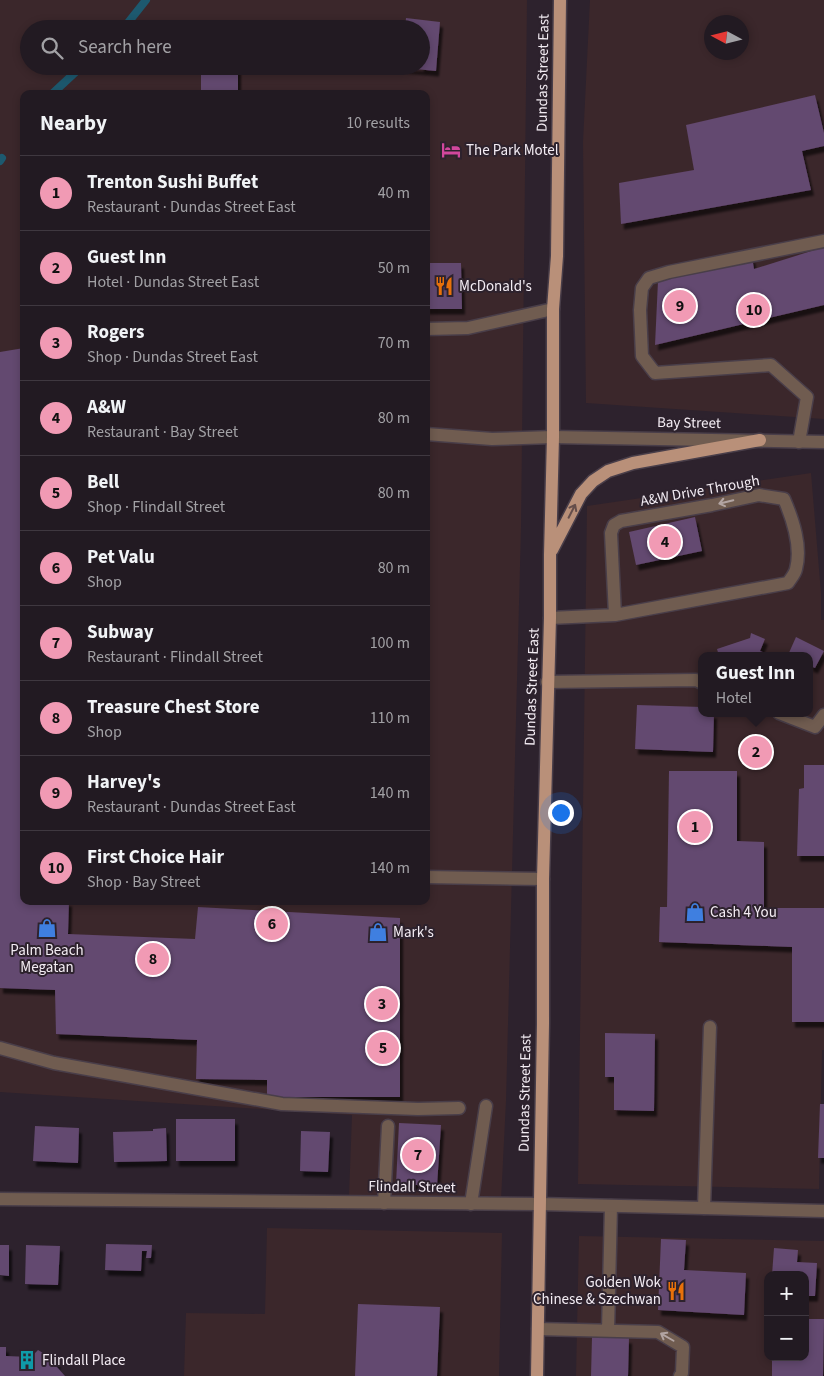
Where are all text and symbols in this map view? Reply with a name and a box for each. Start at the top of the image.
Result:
street label: Dundas Street East [531,14,555,132]
north arrow [704,15,749,60]
search box [20,20,430,75]
icon: search [38,34,66,62]
text: Search here [78,34,172,61]
text: Nearby [40,108,107,138]
text: 10 results [346,112,410,134]
hotel icon: The Park Motel [440,139,462,161]
place label: The Park Motel [466,140,559,161]
text: Trenton Sushi Buffet [87,169,258,196]
text: 1 [52,182,60,204]
text: 40 m [378,182,410,204]
text: Restaurant · Dundas Street East [87,196,296,218]
text: Guest Inn [87,244,166,271]
text: 2 [52,257,60,279]
text: 50 m [378,257,410,279]
text: Hotel · Dundas Street East [87,271,259,293]
restaurant icon: McDonald's [433,275,455,297]
place label: McDonald's [459,276,532,297]
pin: 9 [664,287,696,325]
pin: 10 [738,291,770,329]
text: Rogers [87,319,144,346]
text: 3 [52,332,60,354]
text: 70 m [378,332,410,354]
text: Shop · Dundas Street East [87,346,258,368]
text: A&W [87,394,126,421]
text: 4 [52,407,60,429]
text: 80 m [378,407,410,429]
street label: Bay Street [657,412,721,434]
text: Restaurant · Bay Street [87,421,238,443]
text: Bell [87,469,119,496]
street label: A&W Drive Through [639,470,761,512]
text: 5 [52,482,60,504]
text: 80 m [378,482,410,504]
text: Shop · Flindall Street [87,496,225,518]
one-way arrow [719,498,735,507]
one-way arrow [568,504,577,519]
pin: 4 [649,523,681,561]
text: Pet Valu [87,544,155,571]
text: 6 [52,557,60,579]
text: 80 m [378,557,410,579]
text: Shop [87,571,122,593]
text: Subway [87,619,154,646]
street label: Dundas Street East [519,628,545,746]
text: 7 [52,632,60,654]
text: 100 m [370,632,410,654]
text: Restaurant · Flindall Street [87,646,263,668]
popup [698,652,813,717]
text: Guest Inn [716,660,795,687]
text: Hotel [716,687,752,709]
text: Treasure Chest Store [87,694,260,721]
text: 8 [52,707,60,729]
text: 110 m [370,707,410,729]
text: Shop [87,721,122,743]
pin: 2 [740,733,772,771]
text: Harvey's [87,769,161,796]
text: 9 [52,782,60,804]
text: 140 m [370,782,410,804]
text: Restaurant · Dundas Street East [87,796,296,818]
your location [548,800,574,826]
pin: 1 [679,808,711,846]
text: First Choice Hair [87,844,224,871]
text: 10 [48,857,64,879]
text: 140 m [370,857,410,879]
text: Shop · Bay Street [87,871,200,893]
shop icon: Cash 4 You [684,901,706,923]
place label: Cash 4 You [710,902,777,923]
pin: 6 [256,905,288,943]
shop icon: Palm Beach Megatan [36,917,58,939]
shop icon: Mark's [367,921,389,943]
place label: Mark's [393,922,434,943]
place label: Palm Beach Megatan [10,940,84,978]
pin: 8 [137,940,169,978]
pin: 3 [366,985,398,1023]
pin: 5 [367,1029,399,1067]
street label: Dundas Street East [513,1034,537,1152]
pin: 7 [402,1136,434,1174]
street label: Flindall Street [368,1176,456,1198]
map controls [764,1271,809,1361]
button: + [764,1271,809,1316]
place label: Golden Wok Chinese & Szechwan [533,1272,662,1310]
restaurant icon: Golden Wok Chinese & Szechwan [665,1280,687,1302]
button: − [764,1316,809,1361]
one-way arrow [660,1332,674,1342]
building icon: Flindall Place [16,1349,38,1371]
place label: Flindall Place [42,1350,126,1371]

